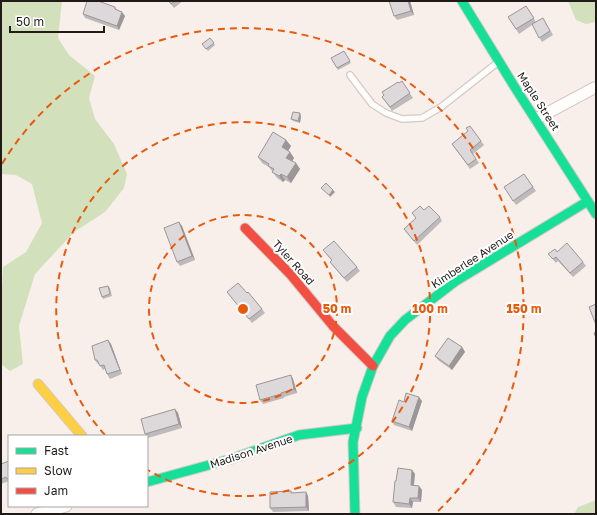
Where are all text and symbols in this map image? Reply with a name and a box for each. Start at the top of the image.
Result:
scale bar [10,8,104,34]
text: 50 m [16,14,44,29]
street label: Maple Street [515,69,563,133]
street label: Kimberlee Avenue [428,228,516,290]
street label: Tyler Road [270,237,318,287]
text: 50 m [323,301,351,316]
text: 100 m [412,301,448,316]
text: 150 m [507,301,541,316]
centre of rings [236,302,250,316]
street label: Madison Avenue [208,432,294,470]
legend [8,435,148,507]
text: Fast [44,443,69,458]
text: Slow [44,463,72,478]
text: Jam [44,483,68,498]

